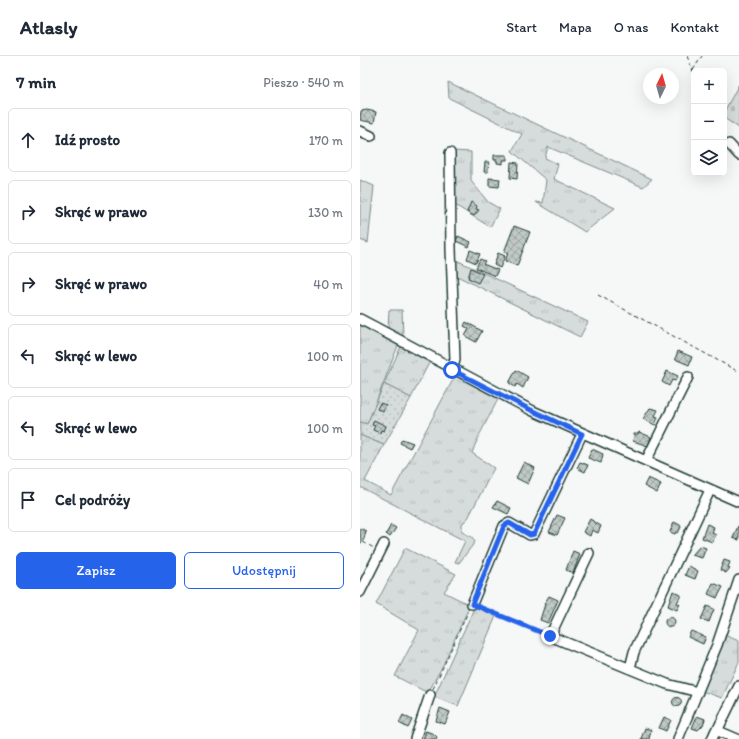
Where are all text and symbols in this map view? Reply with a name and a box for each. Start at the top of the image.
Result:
text: Atlasly [20,16,77,39]
text: Start [506,19,537,36]
text: Mapa [559,19,592,36]
text: O nas [614,19,648,36]
text: Kontakt [670,19,719,36]
north arrow [643,68,679,104]
map controls [691,68,727,176]
button: + [691,68,727,104]
text: 7 min [16,72,56,92]
text: Pieszo · 540 m [263,75,344,90]
button: − [691,104,727,140]
icon: ahead [17,129,39,151]
text: Idź prosto [55,131,120,149]
text: 170 m [309,133,343,148]
button: layers [691,140,727,176]
icon: right [17,201,39,223]
text: Skręć w prawo [55,203,147,221]
text: 130 m [308,205,343,220]
icon: right [17,273,39,295]
text: Skręć w prawo [55,275,147,293]
text: 40 m [313,277,343,292]
icon: left [17,345,39,367]
text: Skręć w lewo [55,347,137,365]
text: 100 m [307,349,343,364]
route start [443,361,461,379]
icon: left [17,417,39,439]
text: Skręć w lewo [55,419,137,437]
text: 100 m [307,421,343,436]
icon: arrive [17,489,39,511]
text: Cel podróży [55,491,130,509]
button: Zapisz [16,552,176,589]
button: Udostępnij [184,552,344,589]
route end [541,627,559,645]

